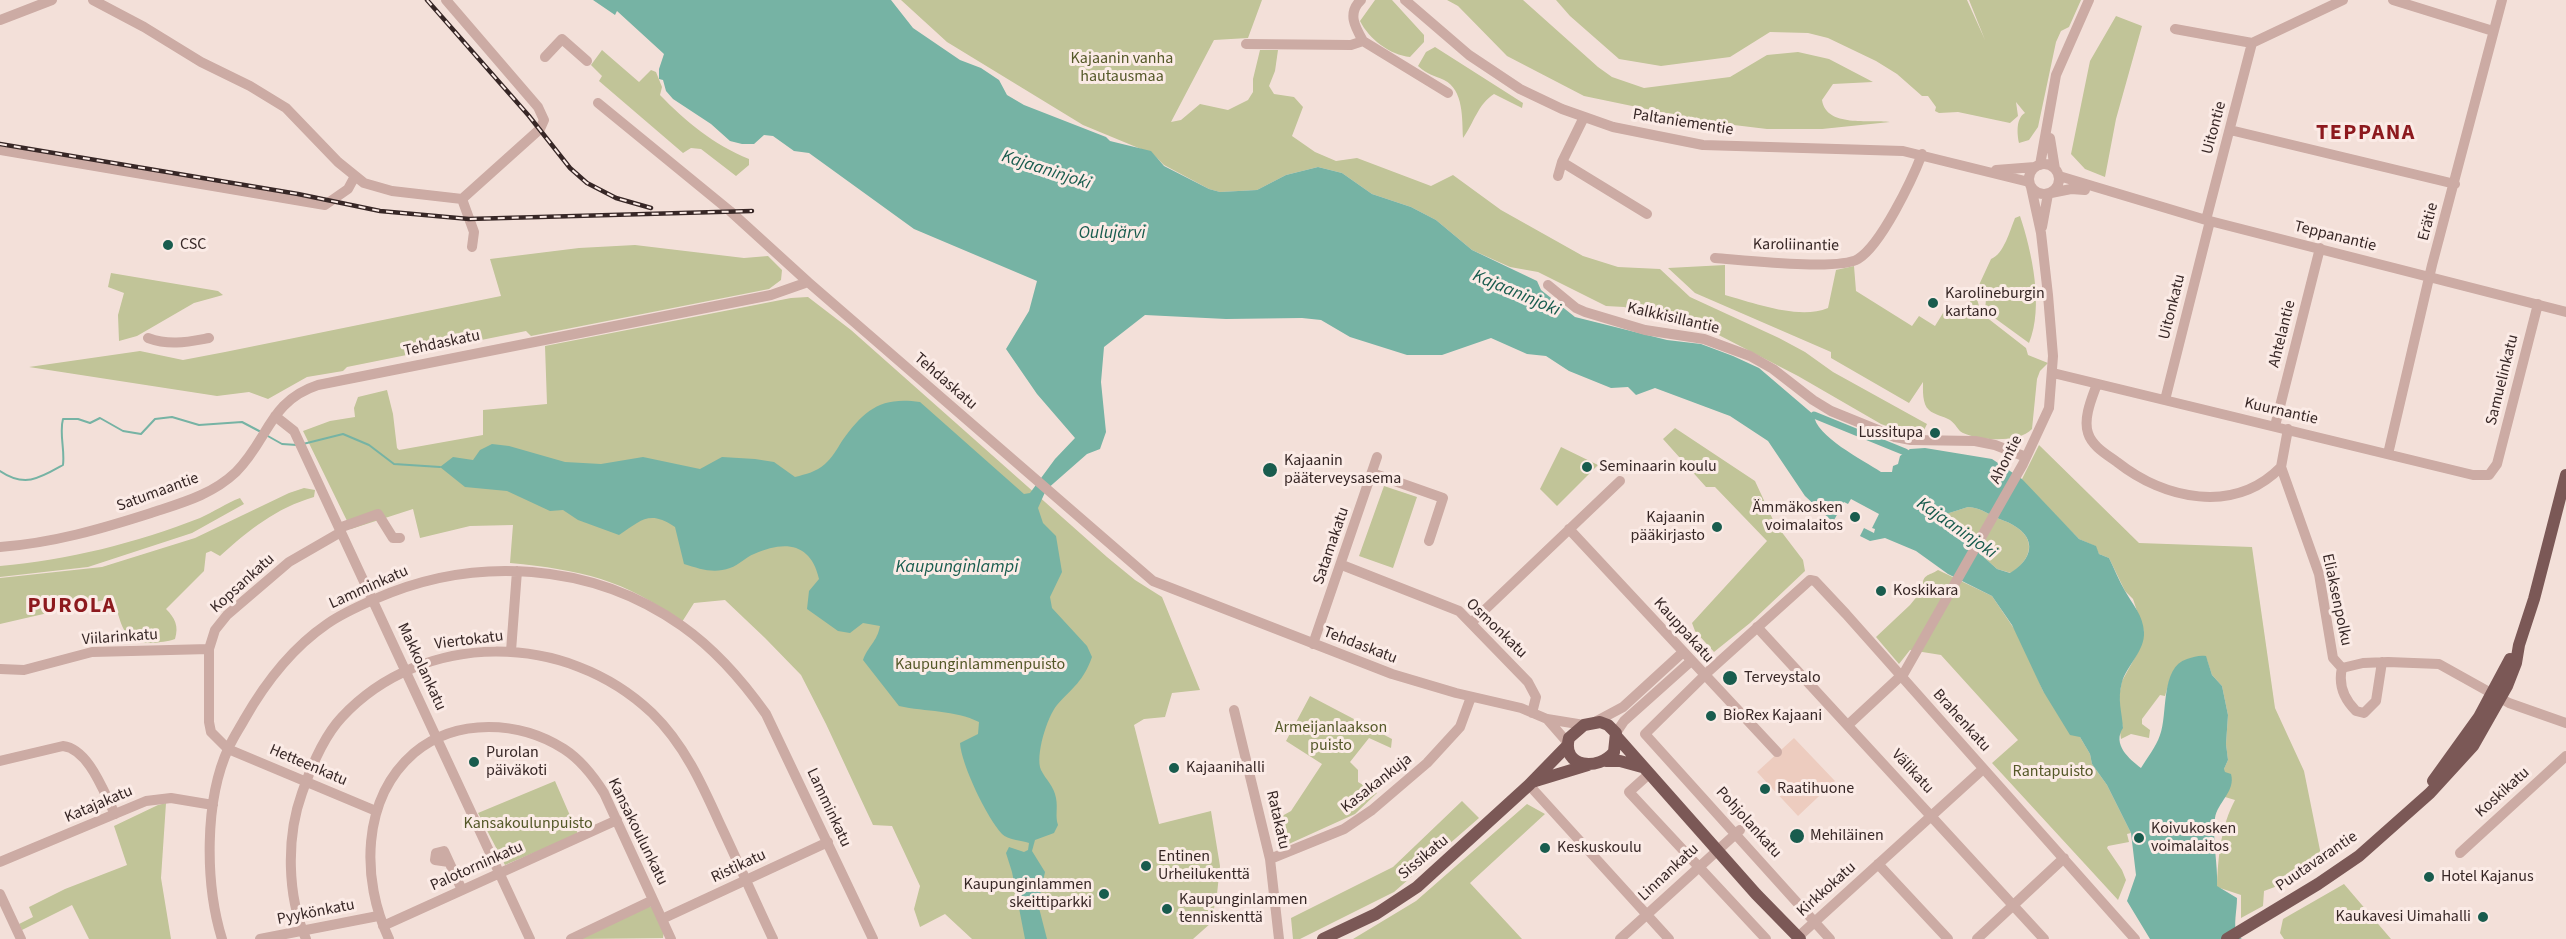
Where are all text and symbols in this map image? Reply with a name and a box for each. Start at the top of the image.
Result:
park label: Kajaanin vanha hautausmaa [1071,49,1173,87]
street label: Uitontie [2199,99,2231,157]
street label: Paltaniementie [1631,106,1735,140]
district label: TEPPANA [2316,121,2416,147]
water label: Kajaaninjoki [999,146,1093,196]
street label: Erätie [2415,201,2443,243]
street label: Teppanantie [2292,218,2378,256]
water label: Oulujärvi [1078,223,1146,245]
place label: CSC [180,235,206,255]
street label: Karoliinantie [1753,236,1839,256]
marker: CSC [161,238,175,252]
water label: Kajaaninjoki [1469,266,1563,322]
street label: Uitonkatu [2156,272,2190,342]
place label: Karolineburgin kartano [1945,284,2045,322]
marker: Karolineburgin kartano [1926,296,1940,310]
street label: Ahtelantie [2265,298,2301,370]
street label: Kalkkisillantie [1625,299,1721,339]
street label: Tehdaskatu [402,327,482,361]
street label: Samuelinkatu [2482,333,2524,427]
street label: Tehdaskatu [909,349,981,415]
street label: Kuurnantie [2242,394,2320,430]
place label: Lussitupa [1859,423,1923,443]
marker: Lussitupa [1928,426,1942,440]
street label: Ahontie [1987,432,2027,488]
place label: Kajaanin pääterveysasema [1284,451,1401,489]
place label: Seminaarin koulu [1599,457,1717,477]
marker: Seminaarin koulu [1580,460,1594,474]
marker: Kajaanin pääterveysasema [1261,461,1279,479]
street label: Satumaantie [114,469,202,517]
water label: Kajaaninjoki [1912,494,2000,564]
place label: Ämmäkosken voimalaitos [1752,498,1843,536]
street label: Satamakatu [1310,505,1354,587]
place label: Kajaanin pääkirjasto [1631,508,1705,546]
marker: Ämmäkosken voimalaitos [1848,510,1862,524]
marker: Kajaanin pääkirjasto [1710,520,1724,534]
street label: Kopsankatu [207,550,279,618]
street label: Eliaksenpolku [2317,552,2355,648]
water label: Kaupunginlampi [895,557,1019,579]
street label: Lamminkatu [326,562,412,614]
place label: Koskikara [1893,581,1958,601]
marker: Koskikara [1874,584,1888,598]
district label: PUROLA [27,594,117,620]
street label: Kauppakatu [1649,594,1717,668]
street label: Osmonkatu [1461,595,1531,663]
street label: Makkolankatu [392,620,450,714]
street label: Tehdaskatu [1320,623,1400,669]
street label: Viilarinkatu [81,626,159,650]
street label: Viertokatu [433,627,505,655]
park label: Kaupunginlammenpuisto [895,655,1065,675]
place label: Terveystalo [1744,668,1821,688]
marker: Terveystalo [1721,669,1739,687]
street label: Brahenkatu [1928,686,1994,756]
place label: BioRex Kajaani [1723,706,1822,726]
marker: BioRex Kajaani [1704,709,1718,723]
park label: Armeijanlaakson puisto [1275,718,1387,756]
street label: Hetteenkatu [266,741,350,791]
place label: Purolan päiväkoti [486,743,547,781]
street label: Välikatu [1887,746,1937,798]
street label: Kasakankuja [1338,750,1416,818]
marker: Purolan päiväkoti [467,755,481,769]
place label: Kajaanihalli [1186,758,1265,778]
marker: Kajaanihalli [1167,761,1181,775]
park label: Rantapuisto [2013,762,2093,782]
street label: Koskikatu [2472,764,2534,822]
street label: Lamminkatu [801,766,855,850]
street label: Kansakoulunkatu [603,775,671,889]
place label: Raatihuone [1777,779,1854,799]
street label: Katajakatu [62,782,136,828]
marker: Raatihuone [1758,782,1772,796]
street label: Pohjolankatu [1711,783,1785,863]
street label: Ratakatu [1261,789,1293,851]
park label: Kansakoulunpuisto [463,814,593,834]
place label: Koivukosken voimalaitos [2151,819,2236,857]
place label: Mehiläinen [1810,826,1884,846]
marker: Mehiläinen [1788,827,1806,845]
street label: Puutavarantie [2273,828,2361,896]
marker: Koivukosken voimalaitos [2132,831,2146,845]
street label: Sissikatu [1395,832,1453,884]
street label: Palotorninkatu [428,838,526,896]
place label: Keskuskoulu [1557,838,1642,858]
street label: Linnankatu [1635,840,1703,906]
marker: Keskuskoulu [1538,841,1552,855]
street label: Ristikatu [708,846,770,888]
place label: Entinen Urheilukenttä [1158,847,1250,885]
marker: Entinen Urheilukenttä [1139,859,1153,873]
street label: Kirkkokatu [1794,859,1860,921]
place label: Hotel Kajanus [2441,867,2534,887]
marker: Hotel Kajanus [2422,870,2436,884]
place label: Kaupunginlammen skeittiparkki [964,875,1092,913]
marker: Kaupunginlammen skeittiparkki [1097,887,1111,901]
place label: Kaupunginlammen tenniskenttä [1179,890,1307,928]
street label: Pyykönkatu [276,896,356,930]
marker: Kaupunginlammen tenniskenttä [1160,902,1174,916]
place label: Kaukavesi Uimahalli [2336,907,2471,927]
marker: Kaukavesi Uimahalli [2476,910,2490,924]

